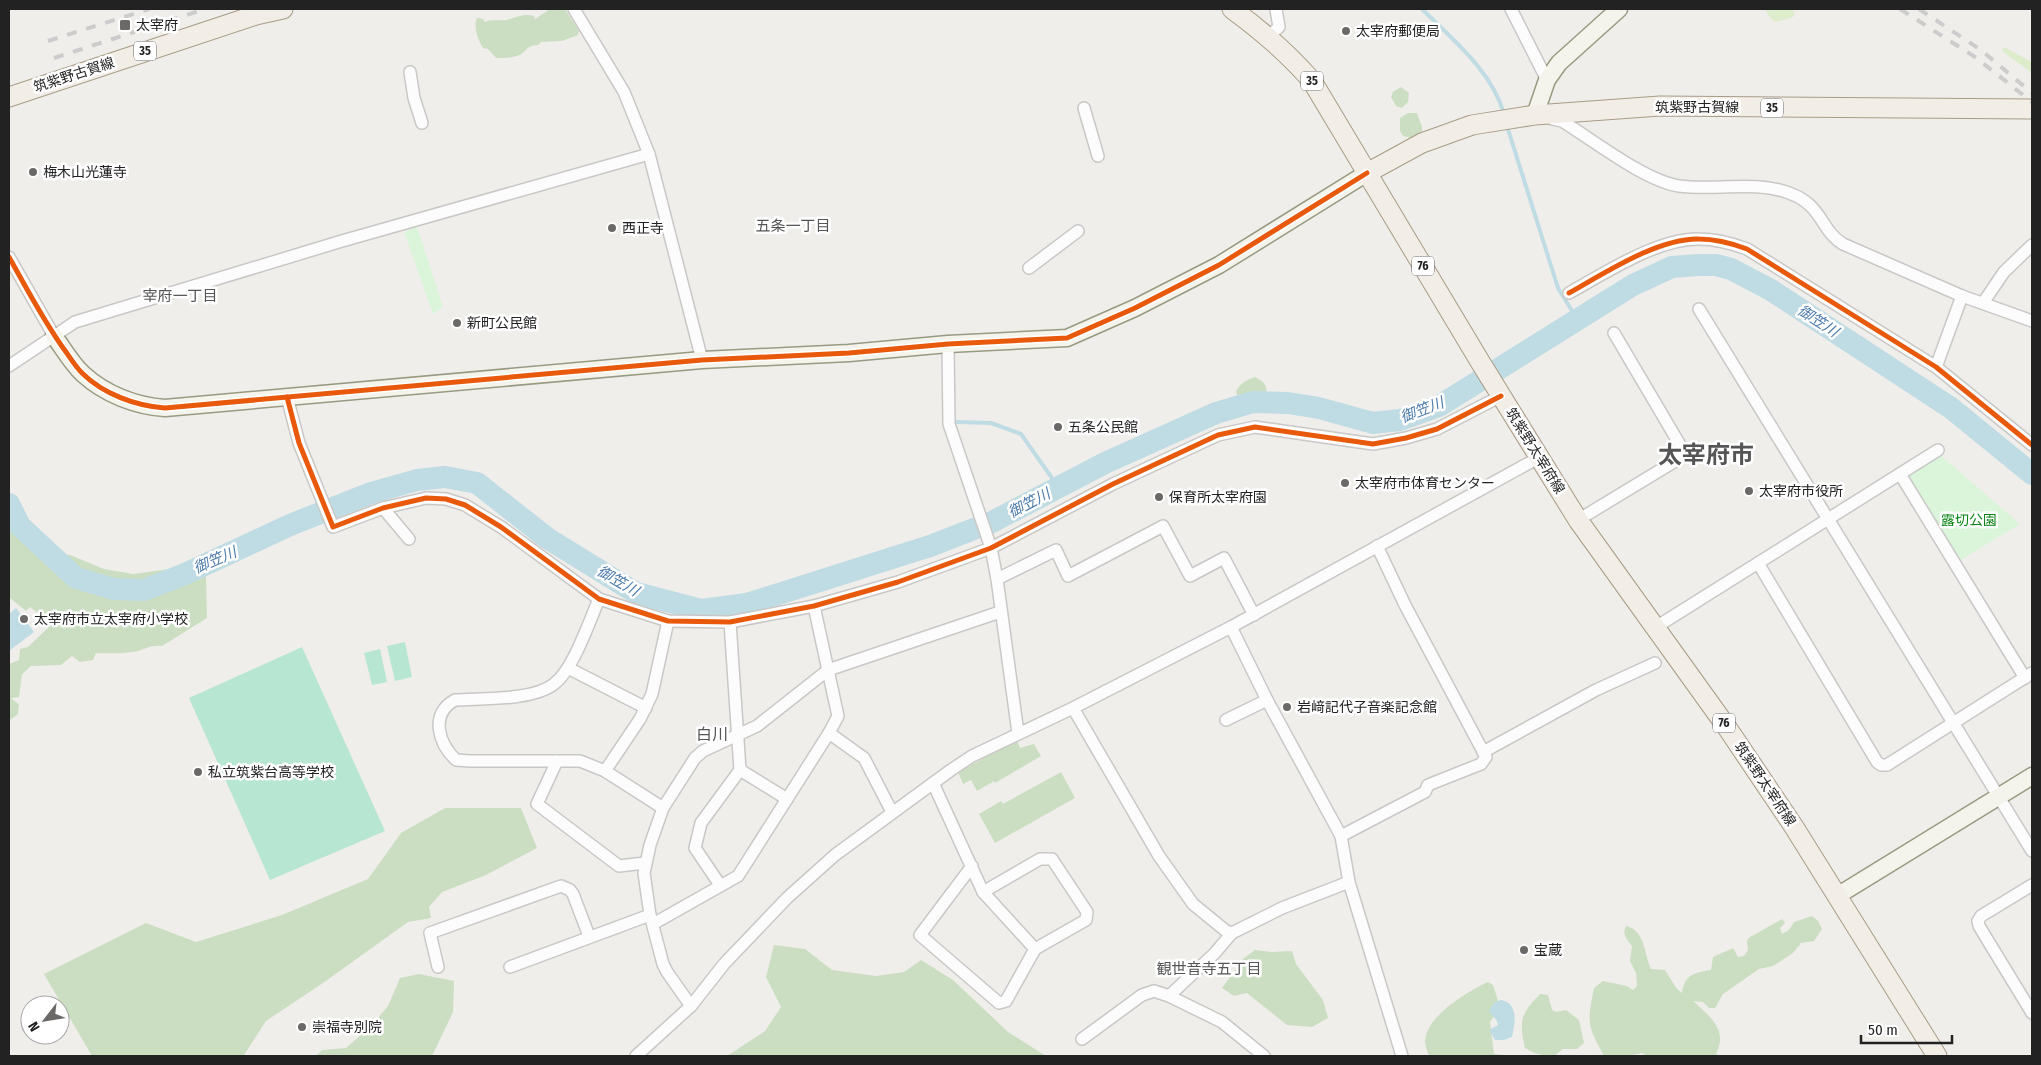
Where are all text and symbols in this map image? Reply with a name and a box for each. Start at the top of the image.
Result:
place label: 太宰府 [136,17,178,34]
marker: 太宰府 [118,18,132,32]
place label: 太宰府郵便局 [1356,23,1440,40]
marker: 太宰府郵便局 [1340,25,1352,37]
road number: 35 [134,41,156,60]
street label: 筑紫野古賀線 [31,54,117,96]
road number: 35 [1301,72,1323,90]
street label: 筑紫野古賀線 [1655,99,1739,116]
road number: 35 [1761,99,1783,118]
place label: 梅木山光蓮寺 [43,164,127,181]
marker: 梅木山光蓮寺 [27,166,39,178]
district label: 五条一丁目 [755,217,831,235]
place label: 西正寺 [622,220,664,237]
marker: 西正寺 [606,222,618,234]
road number: 76 [1412,256,1434,276]
district label: 宰府一丁目 [142,287,218,305]
water label: 御笠川 [1794,301,1843,342]
place label: 新町公民館 [467,315,537,332]
marker: 新町公民館 [451,317,463,329]
water label: 御笠川 [1398,393,1448,426]
street label: 筑紫野太宰府線 [1502,405,1568,497]
place label: 五条公民館 [1068,419,1138,436]
marker: 五条公民館 [1052,421,1064,433]
district label: 太宰府市 [1658,441,1754,469]
place label: 太宰府市体育センター [1355,475,1495,492]
marker: 太宰府市体育センター [1339,477,1351,489]
place label: 太宰府市役所 [1759,483,1843,500]
water label: 御笠川 [1005,484,1055,522]
marker: 太宰府市役所 [1743,485,1755,497]
place label: 保育所太宰府園 [1169,489,1267,506]
marker: 保育所太宰府園 [1153,491,1165,503]
park label: 露切公園 [1941,512,1997,529]
water label: 御笠川 [191,542,241,577]
water label: 御笠川 [594,562,644,601]
place label: 太宰府市立太宰府小学校 [34,611,188,628]
marker: 太宰府市立太宰府小学校 [18,613,30,625]
place label: 岩﨑記代子音楽記念館 [1297,699,1437,716]
marker: 岩﨑記代子音楽記念館 [1281,701,1293,713]
road number: 76 [1713,714,1735,732]
district label: 白川 [696,725,728,744]
street label: 筑紫野太宰府線 [1731,739,1799,829]
place label: 私立筑紫台高等学校 [208,764,334,781]
marker: 私立筑紫台高等学校 [192,766,204,778]
place label: 宝蔵 [1534,942,1562,959]
marker: 宝蔵 [1518,944,1530,956]
district label: 観世音寺五丁目 [1156,960,1262,978]
north arrow [20,995,70,1045]
scale bar [1861,1012,1952,1044]
text: N [25,1018,44,1034]
place label: 崇福寺別院 [312,1019,382,1036]
marker: 崇福寺別院 [296,1021,308,1033]
text: 50 m [1868,1021,1898,1039]

